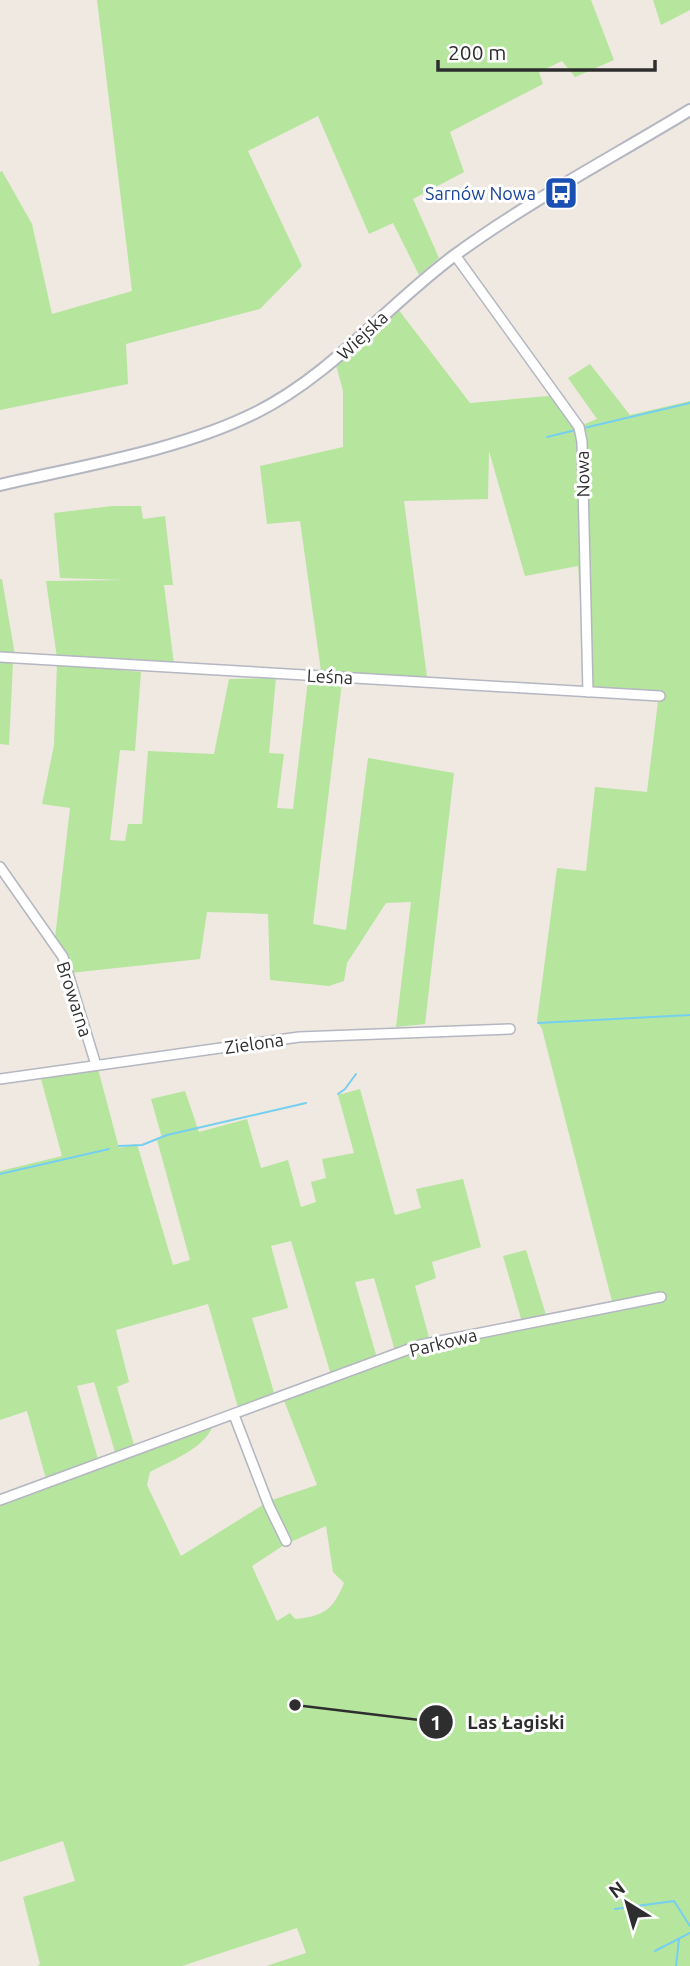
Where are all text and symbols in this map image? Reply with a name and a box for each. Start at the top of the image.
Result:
scale bar [438,28,655,72]
text: 200 m [448,40,506,64]
bus stop icon: Sarnów Nowa [542,174,580,212]
place label: Sarnów Nowa [425,183,536,203]
street label: Wiejska [333,307,391,363]
street label: Nowa [572,451,592,497]
street label: Leśna [306,665,354,687]
street label: Browarna [53,959,97,1039]
street label: Zielona [223,1029,285,1057]
street label: Parkowa [407,1324,479,1360]
callout: Las Łagiski [418,1702,578,1742]
text: 1 [430,1710,442,1734]
text: Las Łagiski [467,1711,565,1733]
north arrow [592,1868,662,1938]
text: N [604,1876,629,1902]

